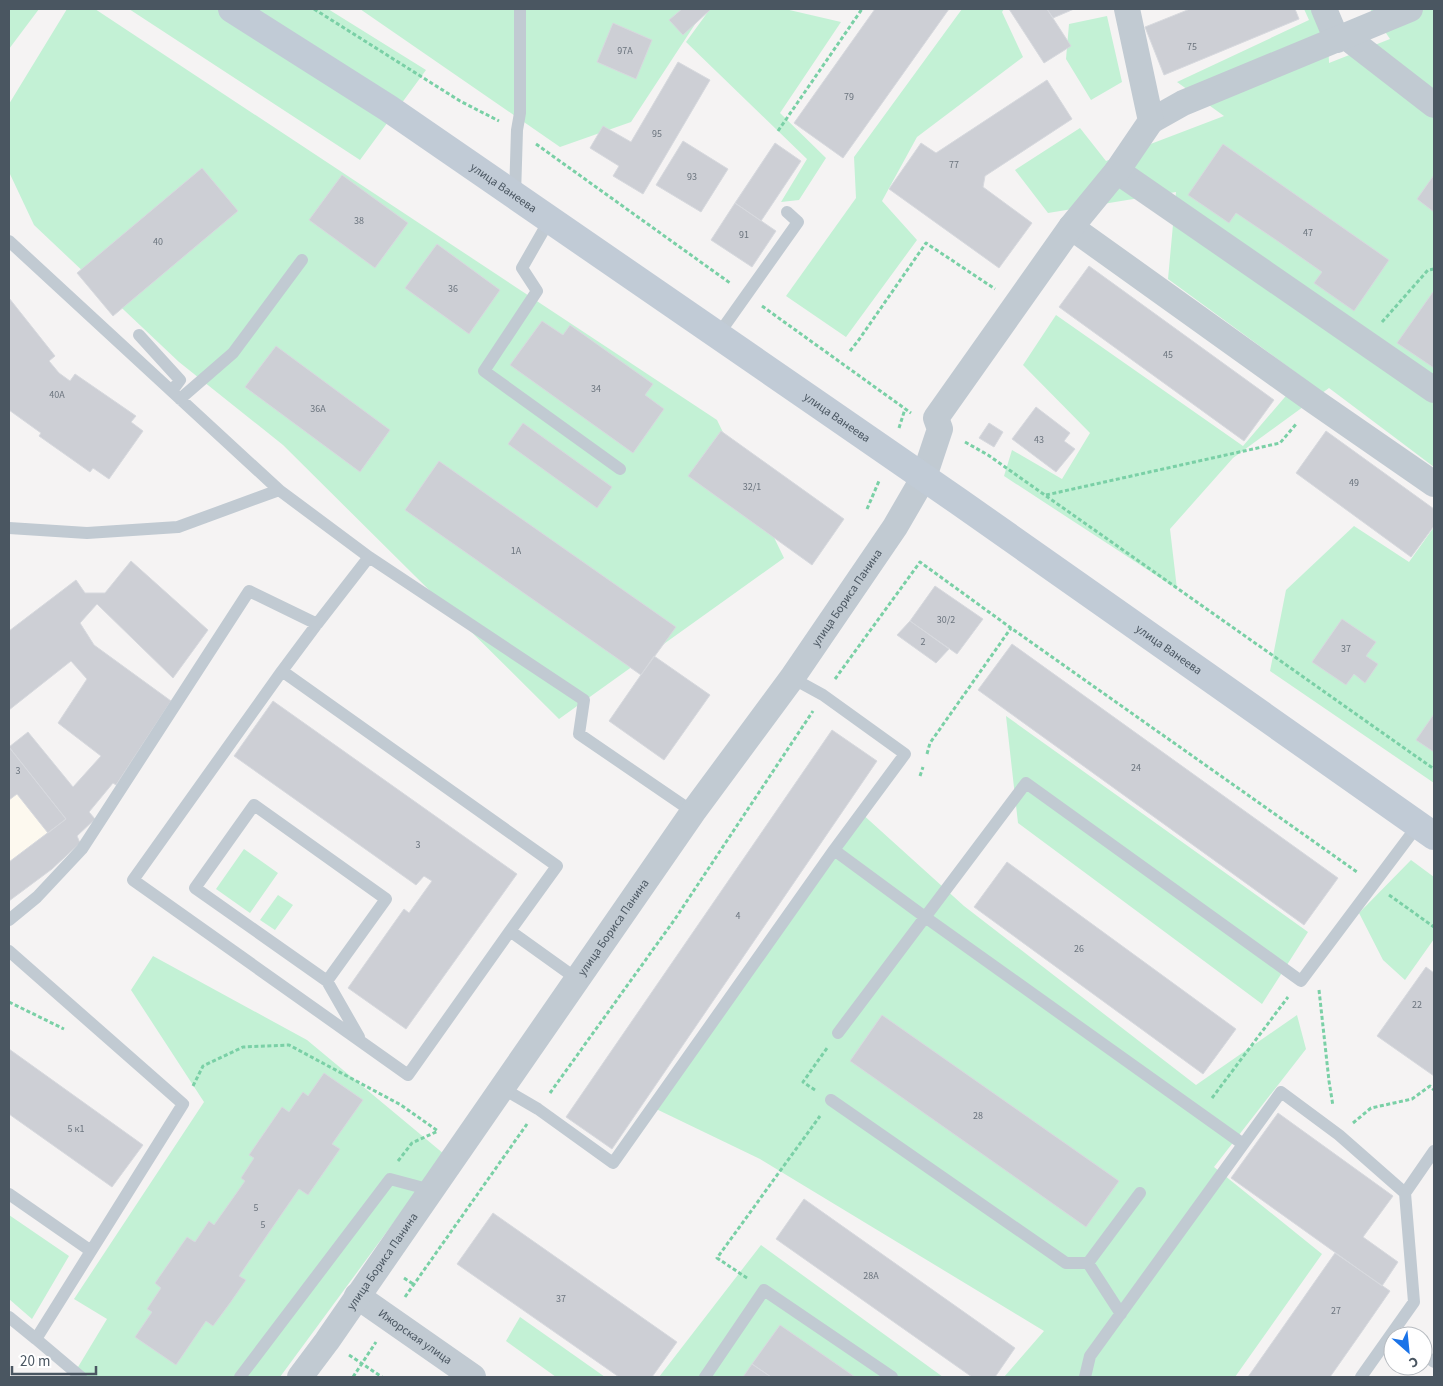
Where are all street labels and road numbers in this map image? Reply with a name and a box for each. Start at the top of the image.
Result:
street label: улица Ванеева [467,158,540,217]
street label: улица Ванеева [800,388,874,447]
street label: улица Бориса Панина [807,546,886,650]
street label: улица Ванеева [1132,620,1206,679]
street label: улица Бориса Панина [574,875,653,979]
street label: улица Бориса Панина [343,1209,422,1313]
street label: Ижорская улица [375,1305,456,1368]

